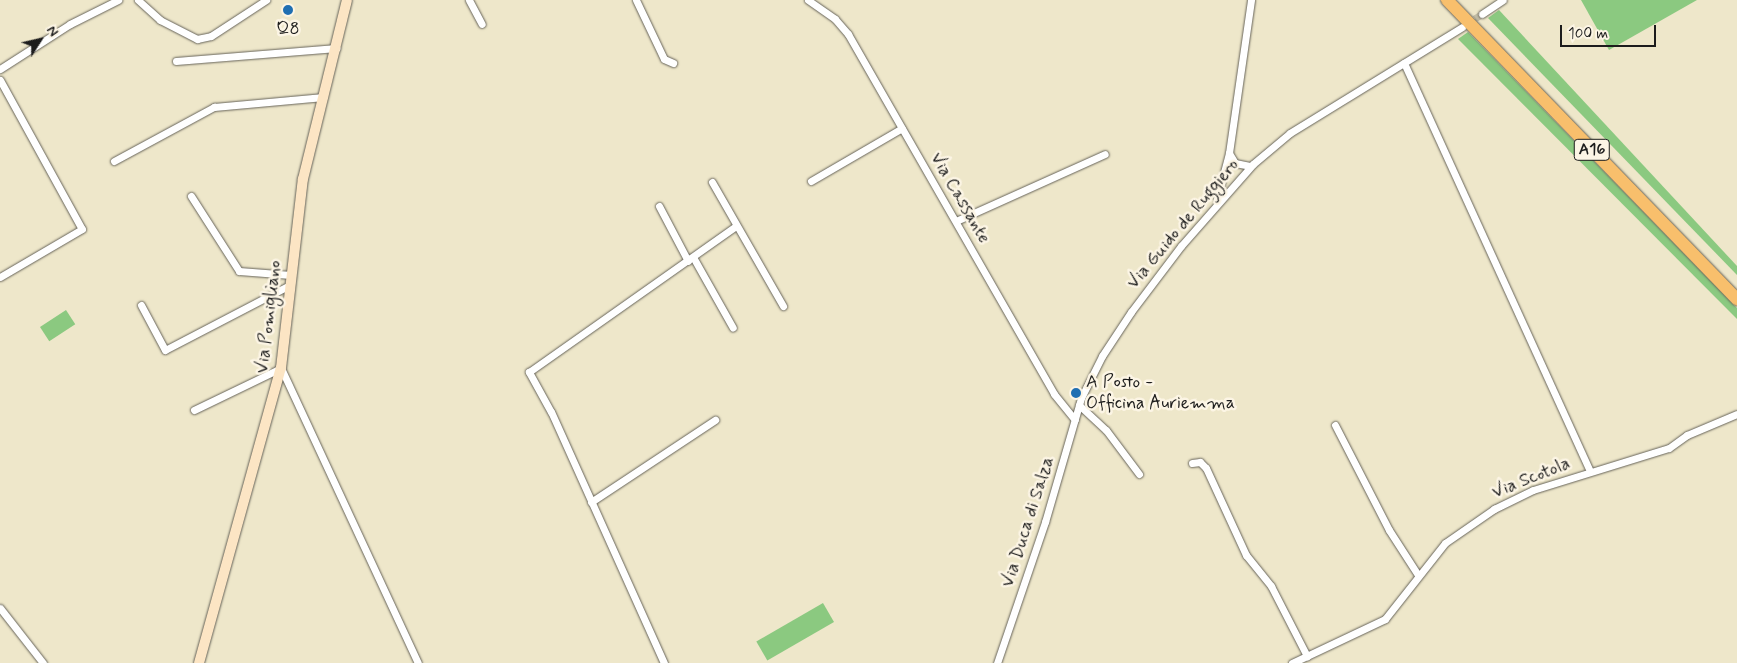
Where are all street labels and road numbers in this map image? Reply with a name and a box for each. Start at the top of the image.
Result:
road number: A16 [1573,136,1611,164]
street label: Via Cassante [926,150,994,246]
street label: Via Guido de Ruggiero [1123,156,1243,292]
street label: Via Pomigliano [251,260,287,374]
street label: Via Scotola [1488,452,1574,504]
street label: Via Duca di Salza [998,457,1058,587]

